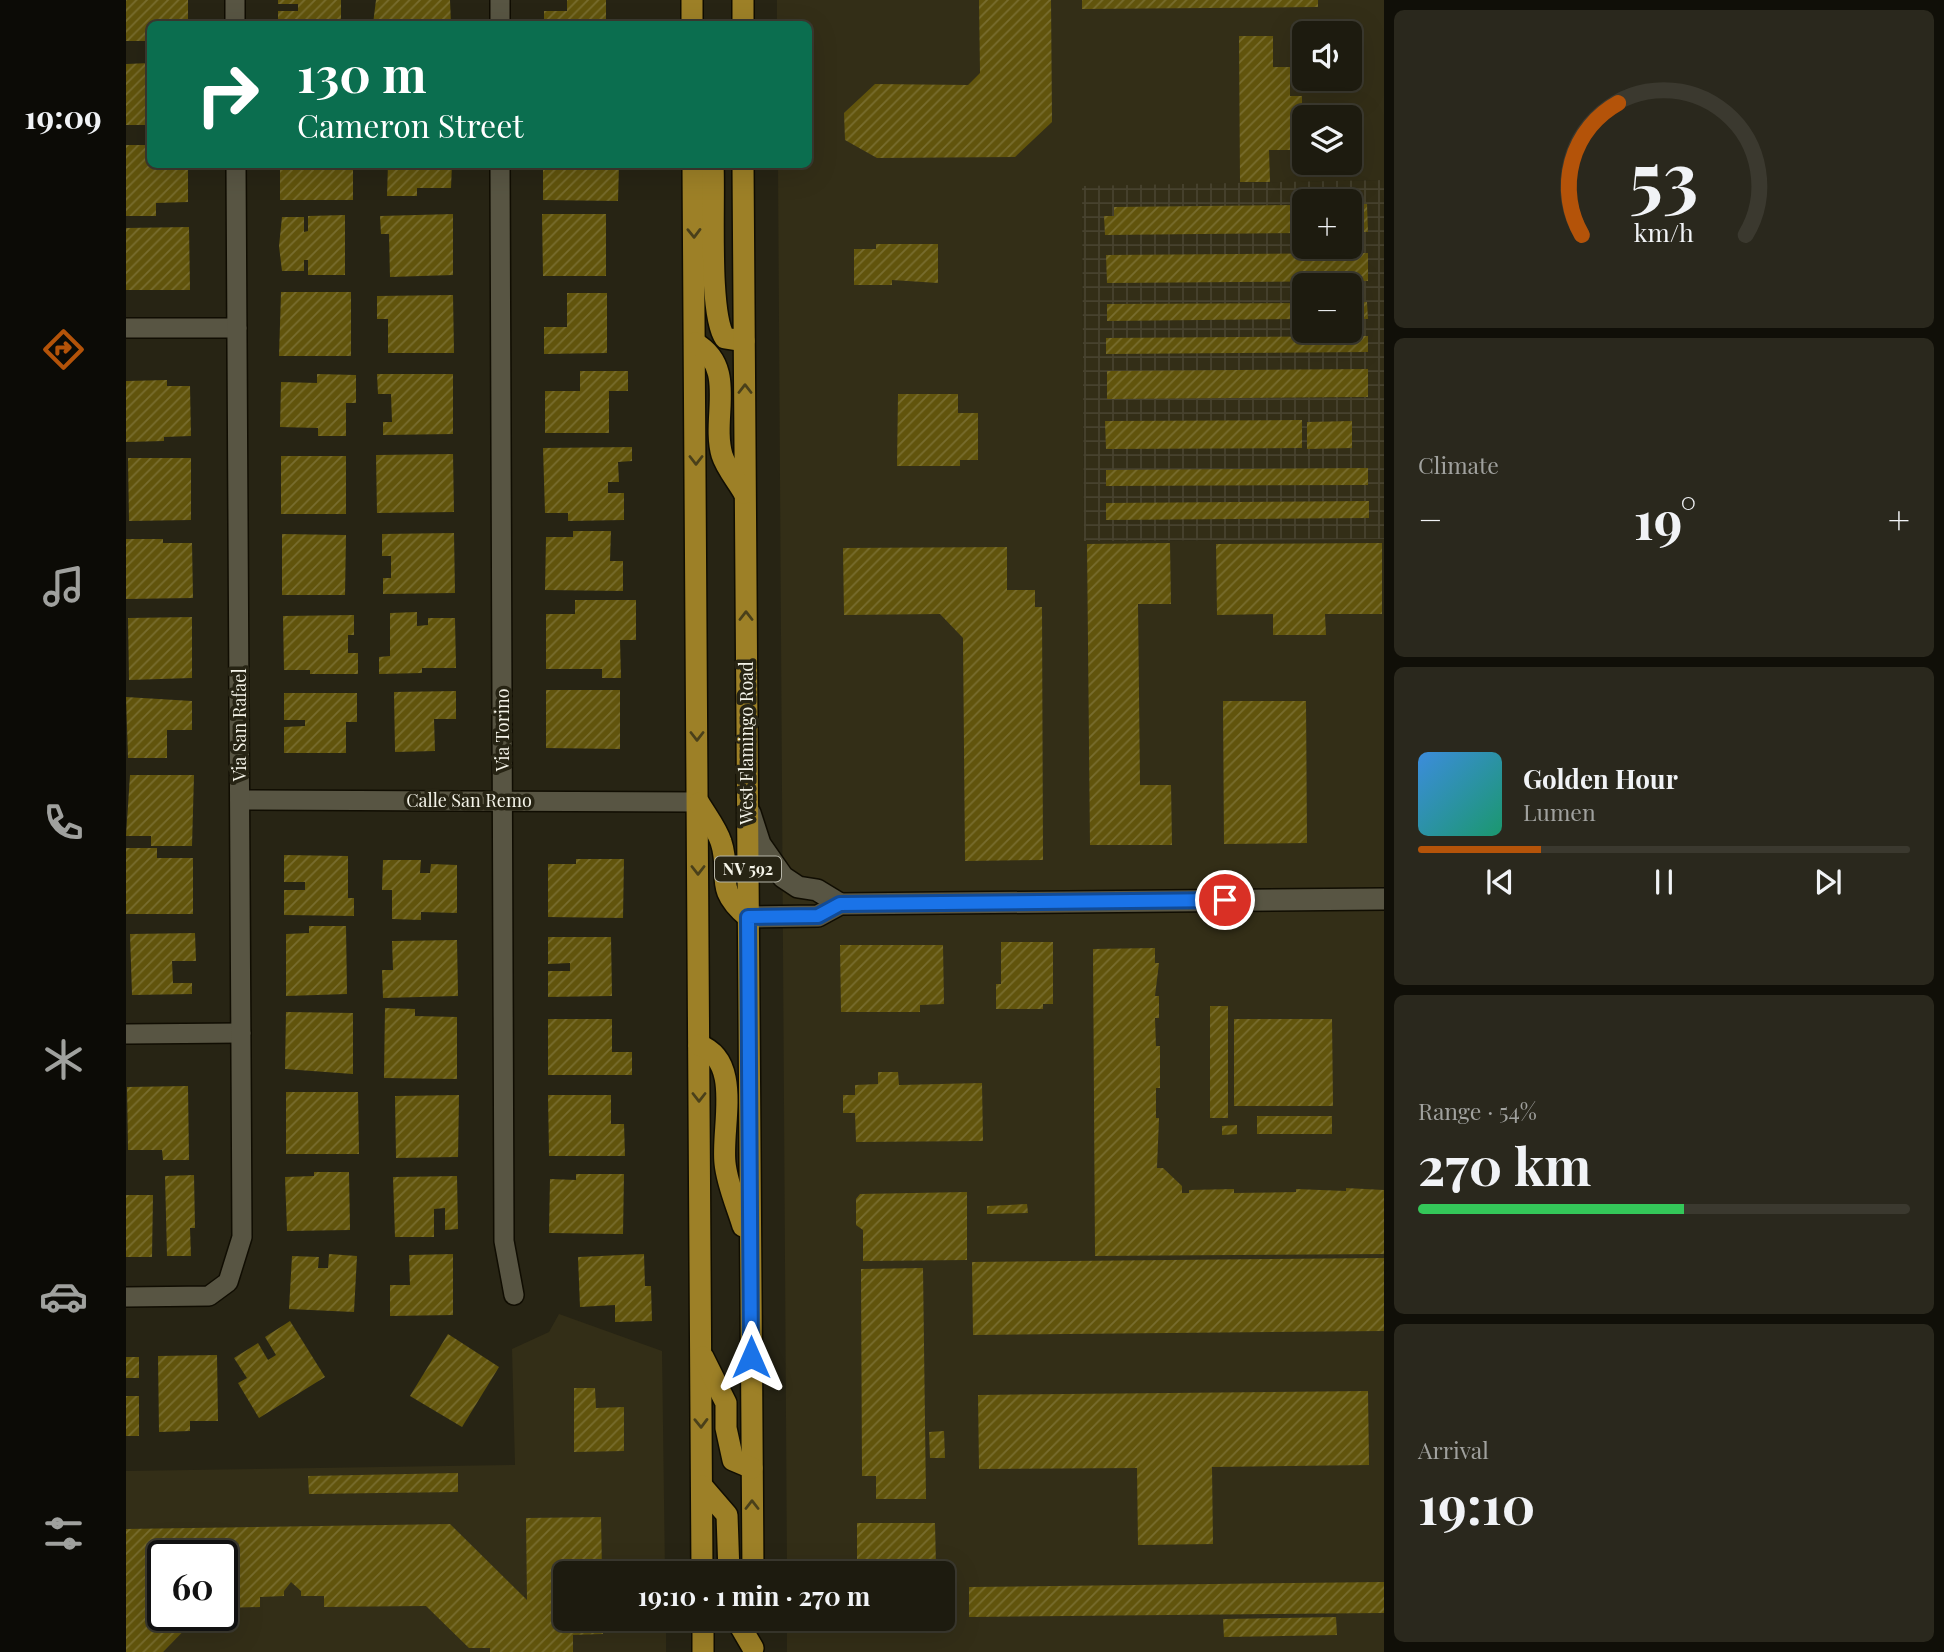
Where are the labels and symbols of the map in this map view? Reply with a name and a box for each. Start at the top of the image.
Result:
one-way arrow [686,228,702,238]
one-way arrow [737,383,752,394]
one-way arrow [688,455,704,466]
one-way arrow [738,610,754,621]
street label: West Flamingo Road [734,661,758,826]
street label: Via San Rafael [227,668,251,783]
street label: Via Torino [490,688,514,773]
one-way arrow [689,732,705,742]
street label: Calle San Remo [406,788,532,812]
road number: NV 592 [715,856,781,882]
one-way arrow [690,865,706,876]
pin [1195,870,1255,930]
one-way arrow [691,1093,707,1103]
position arrow [714,1320,788,1394]
one-way arrow [693,1418,709,1429]
one-way arrow [744,1499,760,1510]
speed limit sign: 60 [147,1540,238,1631]

